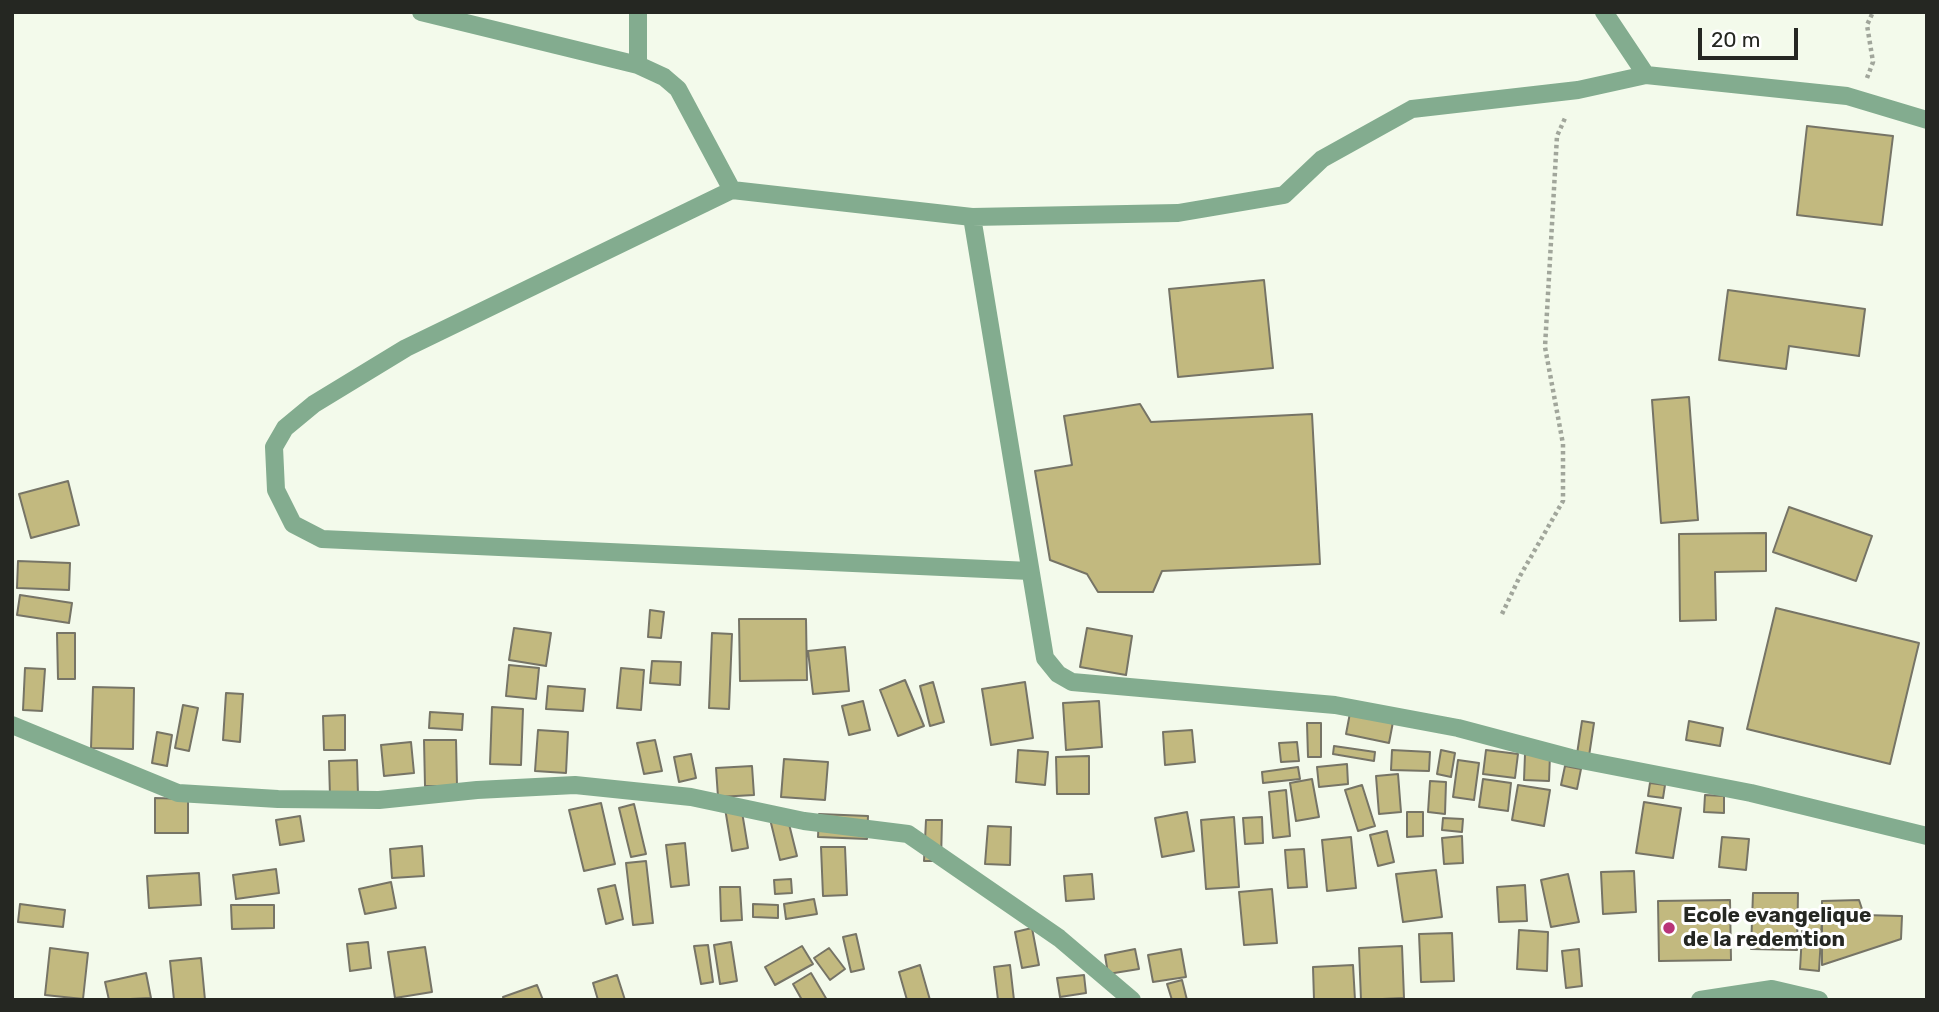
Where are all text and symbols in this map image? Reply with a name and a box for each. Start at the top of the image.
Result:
scale bar [1701,14,1801,58]
text: 20 m [1711,27,1760,52]
place label: Ecole evangelique de la redemtion [1683,903,1871,953]
marker: Ecole evangelique de la redemtion [1661,920,1677,936]

